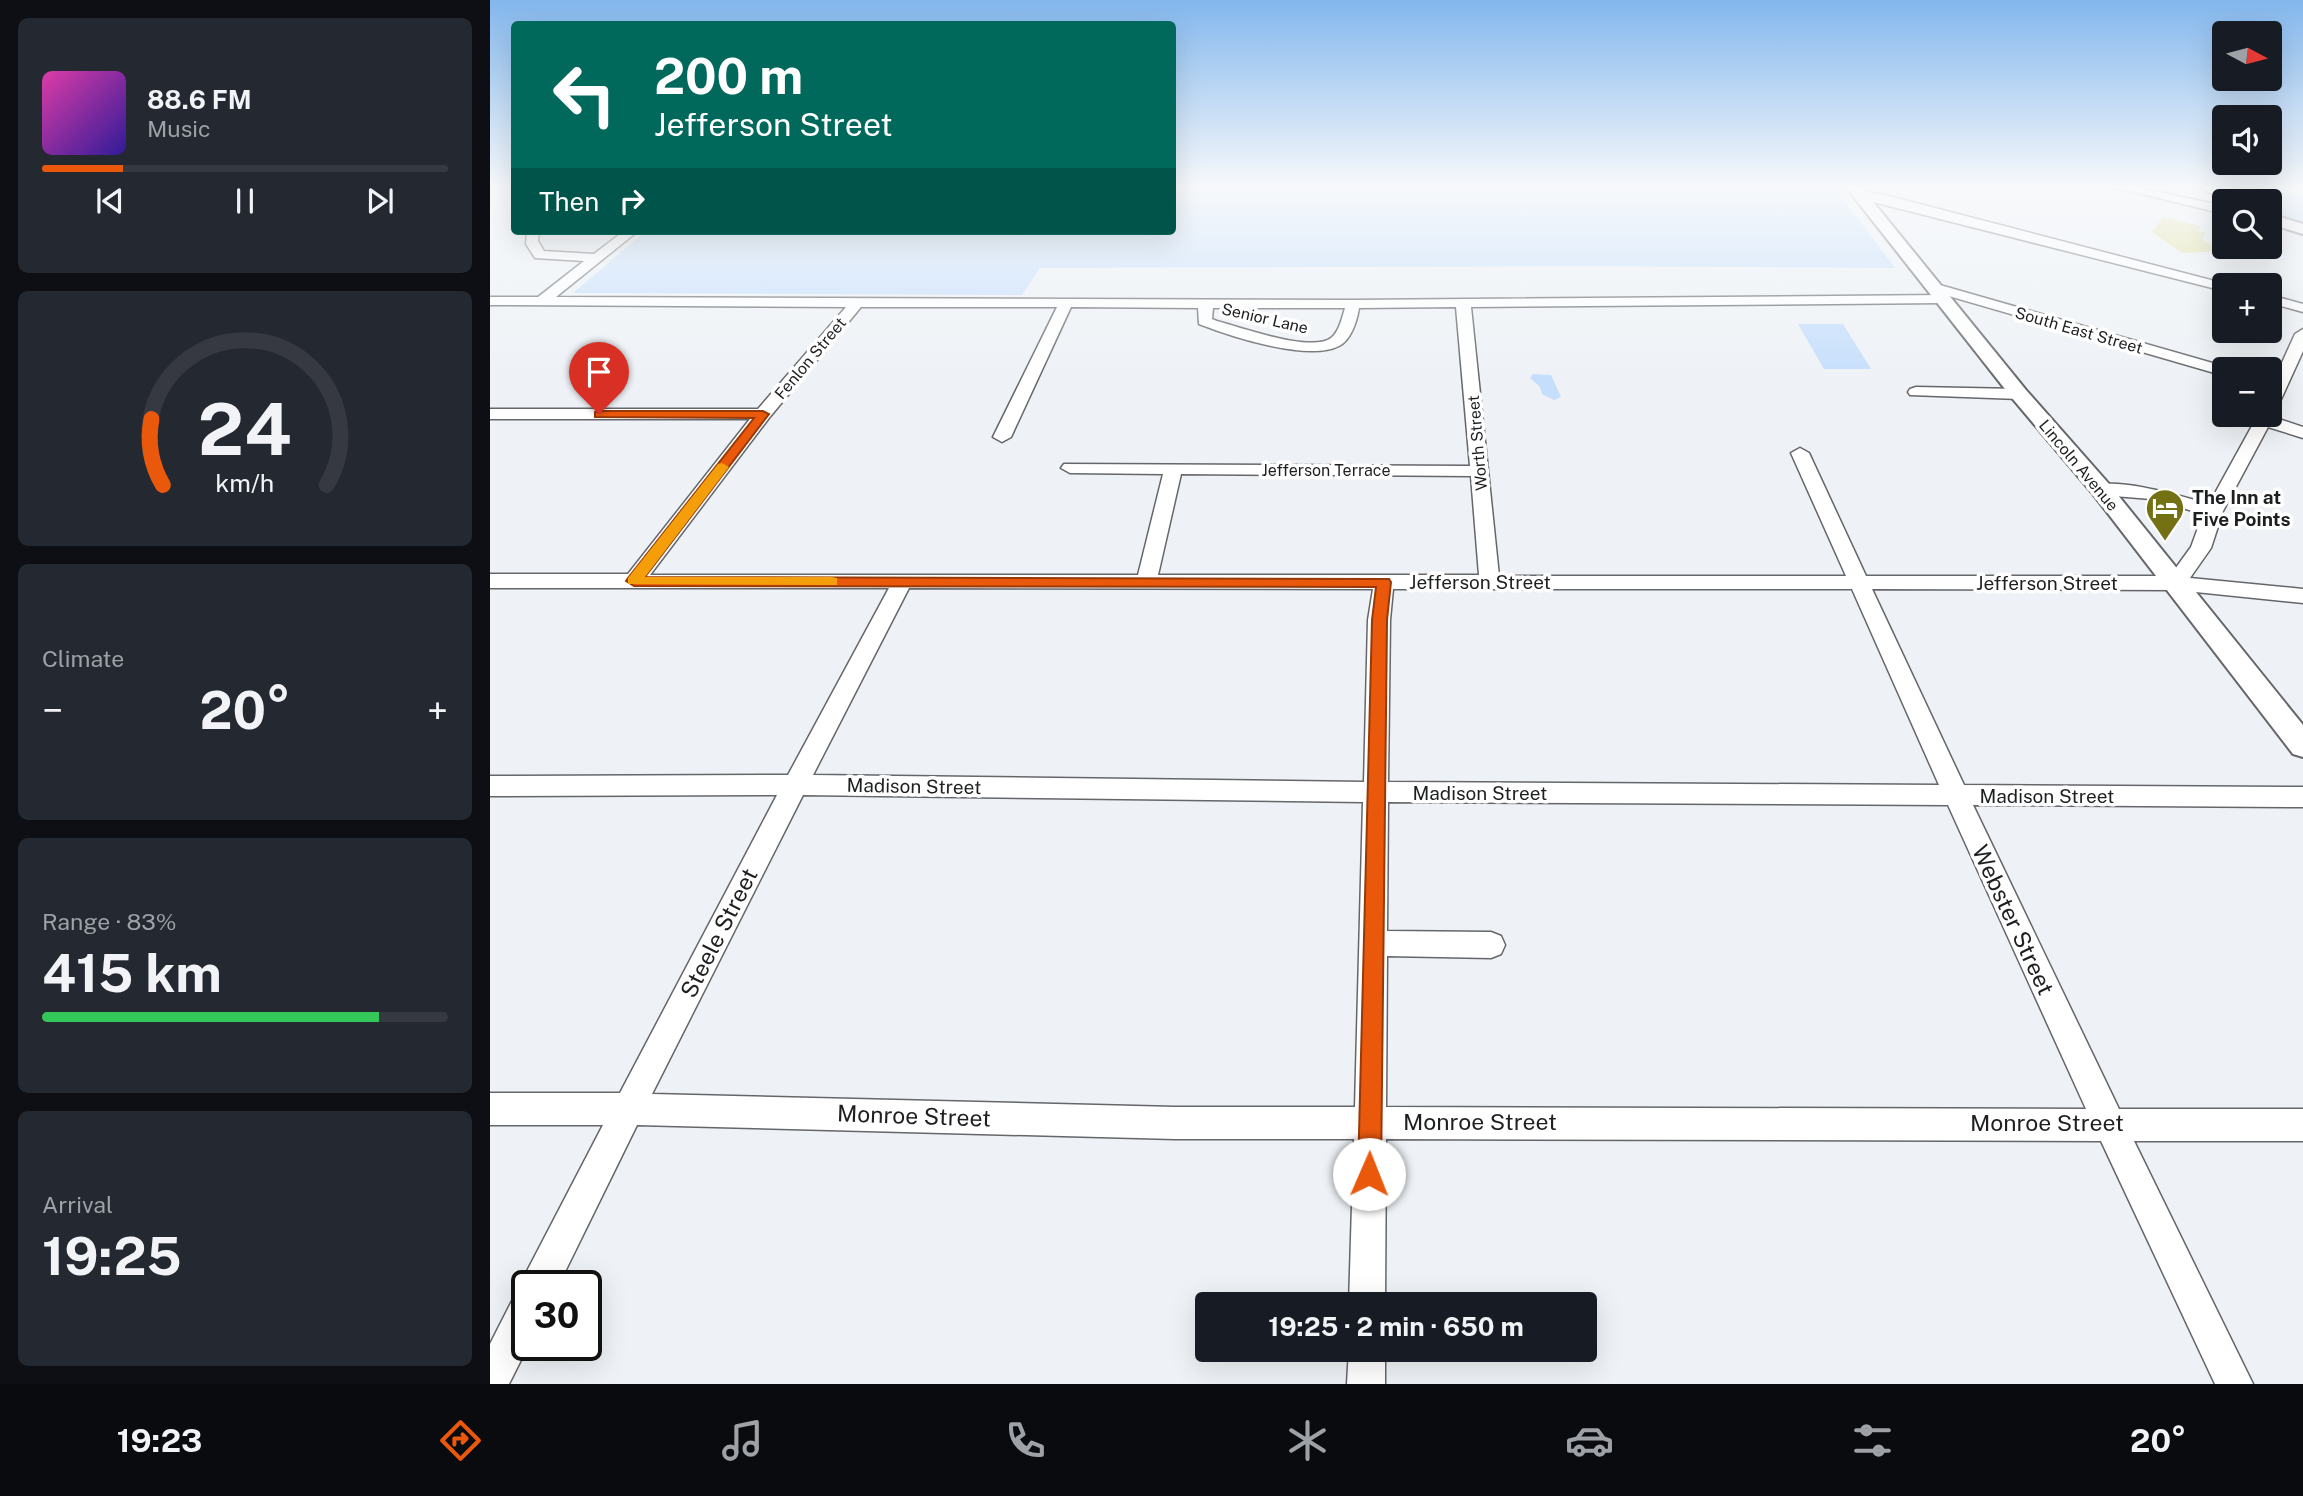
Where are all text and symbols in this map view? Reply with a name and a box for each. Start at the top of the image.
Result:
north arrow [2212,21,2282,91]
map controls [2212,21,2282,427]
text: 200 m [654,47,803,105]
icon: left [539,49,630,140]
text: 88.6 FM [147,84,252,115]
button: sound [2212,105,2282,175]
text: Jefferson Street [654,106,893,143]
text: Music [147,115,211,142]
icon: previous [91,182,129,220]
icon: pause [226,182,264,220]
icon: next [361,182,399,220]
icon: right [613,182,651,220]
text: Then [539,186,599,217]
button: search [2212,189,2282,259]
button: + [2212,273,2282,343]
street label: Senior Lane [1220,299,1310,338]
street label: South East Street [2013,303,2145,358]
street label: Fenlon Street [771,314,850,403]
pin [569,342,629,414]
icon: arrive [580,353,618,391]
button: − [2212,357,2282,427]
text: 24 [198,386,292,471]
street label: Worth Street [1464,394,1491,491]
street label: Lincoln Avenue [2035,416,2122,515]
street label: Jefferson Terrace [1262,461,1390,480]
text: km/h [216,468,274,498]
place label: The Inn at Five Points [2192,486,2290,530]
hotel icon: The Inn at Five Points [2144,487,2186,542]
street label: Jefferson Street [1409,571,1551,593]
street label: Jefferson Street [1976,572,2118,594]
text: Climate [42,645,124,672]
text: 20° [199,680,291,741]
text: − [42,688,63,733]
text: + [427,688,448,733]
street label: Madison Street [846,774,982,798]
street label: Madison Street [1413,782,1547,804]
street label: Madison Street [1980,785,2114,807]
street label: Webster Street [1967,841,2060,999]
street label: Steele Street [674,864,763,1002]
text: Range · 83% [42,908,176,935]
text: 415 km [42,943,222,1004]
street label: Monroe Street [837,1099,991,1132]
street label: Monroe Street [1403,1108,1557,1135]
street label: Monroe Street [1970,1109,2124,1136]
position arrow [1332,1137,1406,1211]
text: Arrival [42,1191,113,1218]
text: 19:25 [42,1226,182,1287]
speed limit sign: 30 [511,1270,602,1361]
text: 19:25 · 2 min · 650 m [1268,1311,1524,1342]
icon: directions [436,1416,485,1465]
icon: music [718,1416,767,1465]
icon: phone [1001,1416,1050,1465]
icon: climate [1283,1416,1332,1465]
icon: car [1565,1416,1614,1465]
icon: filters [1848,1416,1897,1465]
text: 19:23 [117,1422,202,1459]
text: 20° [2130,1422,2186,1459]

